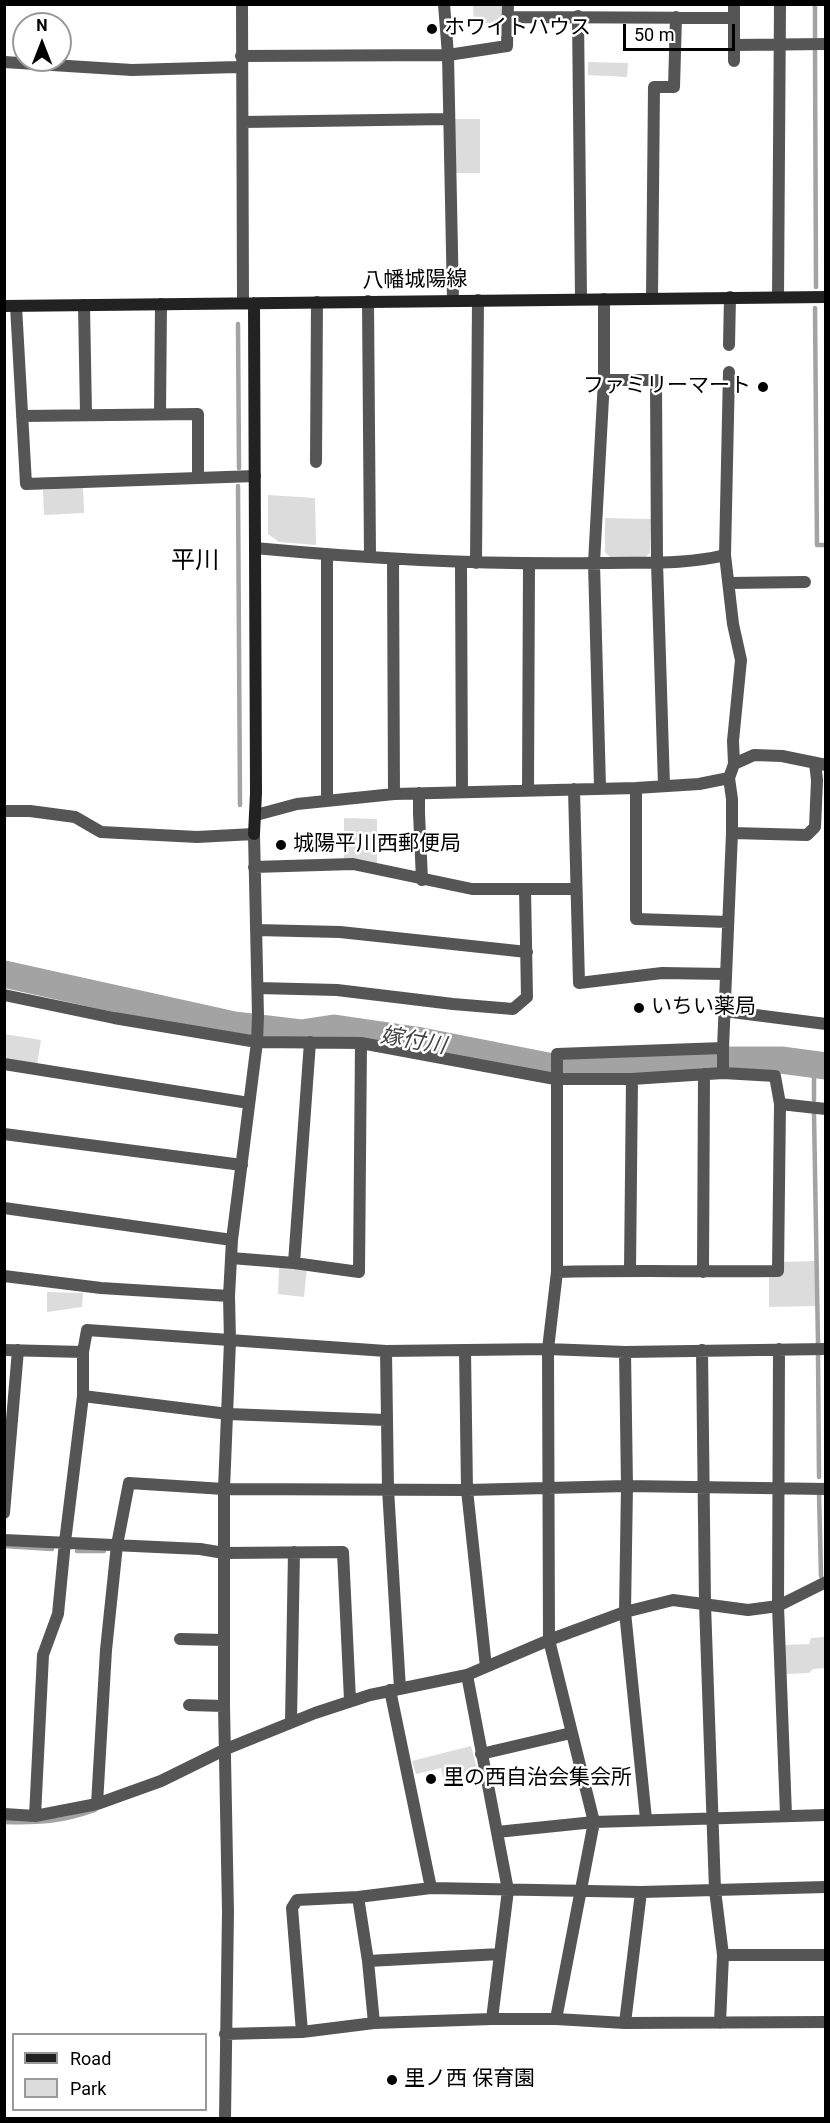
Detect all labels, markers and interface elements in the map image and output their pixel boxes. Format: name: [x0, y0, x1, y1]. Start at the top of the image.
north arrow: [12, 12, 72, 72]
scale bar: [626, 12, 738, 50]
text: N: [36, 16, 48, 35]
place label: ホワイトハウス: [444, 16, 591, 42]
marker: ホワイトハウス: [425, 22, 439, 36]
text: 50 m: [634, 24, 674, 45]
street label: 八幡城陽線: [362, 267, 468, 295]
place label: ファミリーマート: [583, 374, 751, 400]
marker: ファミリーマート: [756, 380, 770, 394]
district label: 平川: [171, 548, 219, 576]
place label: 城陽平川西郵便局: [293, 832, 461, 858]
marker: 城陽平川西郵便局: [274, 838, 288, 852]
place label: いちい薬局: [651, 995, 756, 1021]
marker: いちい薬局: [632, 1001, 646, 1015]
water label: 嫁付川: [378, 1023, 448, 1061]
place label: 里の西自治会集会所: [443, 1766, 632, 1792]
marker: 里の西自治会集会所: [424, 1772, 438, 1786]
legend: [12, 2033, 207, 2111]
text: Road: [70, 2048, 111, 2069]
place label: 里ノ西 保育園: [404, 2067, 535, 2093]
marker: 里ノ西 保育園: [385, 2073, 399, 2087]
text: Park: [70, 2078, 106, 2099]

